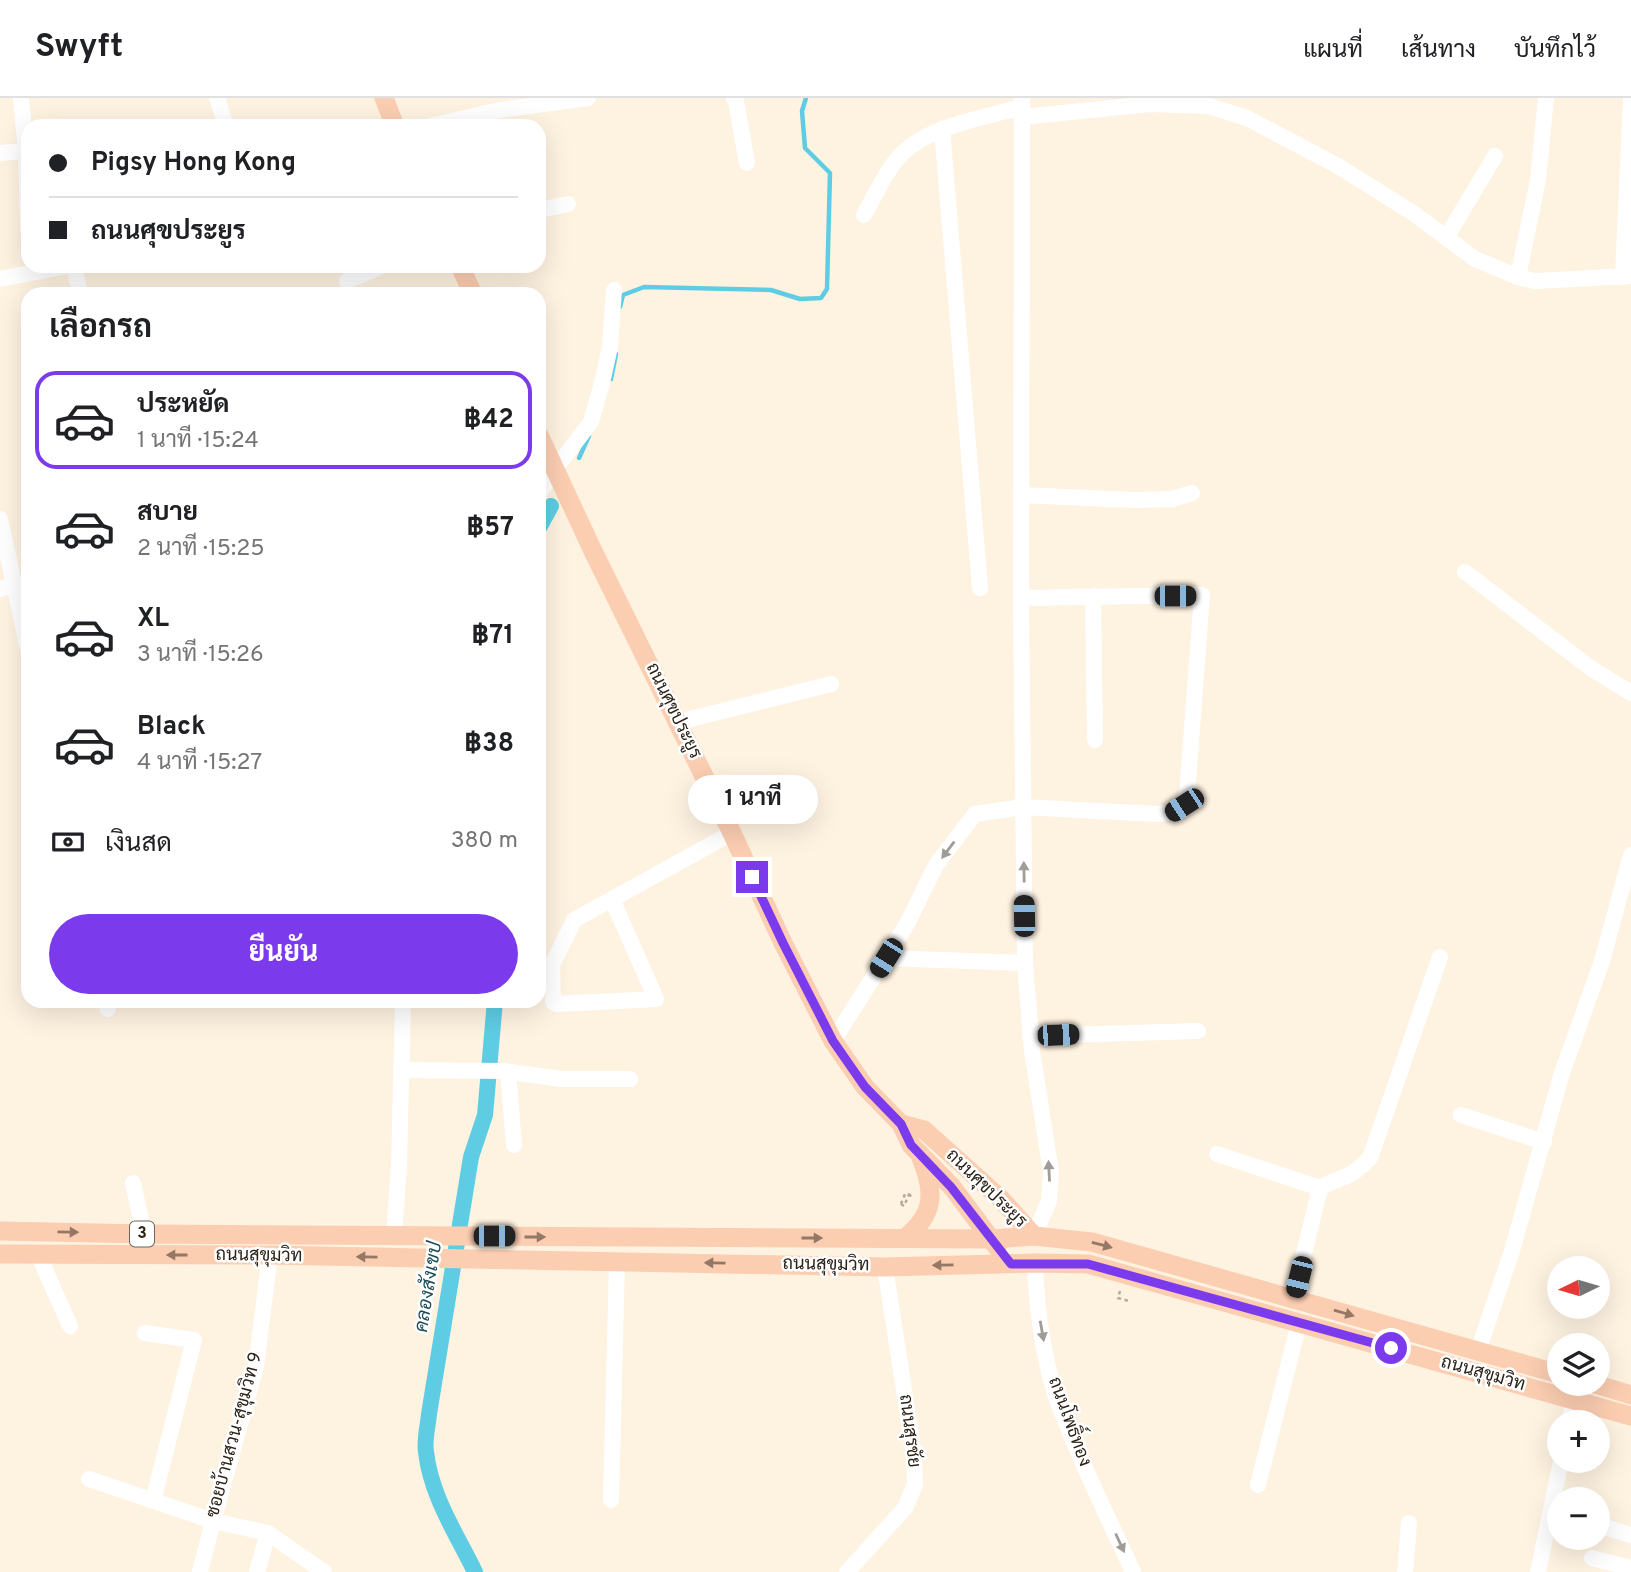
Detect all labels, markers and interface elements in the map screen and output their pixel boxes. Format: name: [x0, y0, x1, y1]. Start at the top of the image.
text: Swyft: [35, 27, 123, 69]
text: แผนที่: [1303, 36, 1363, 66]
text: เส้นทาง: [1401, 36, 1476, 66]
text: บันทึกไว้: [1514, 36, 1596, 66]
text: Pigsy Hong Kong: [91, 147, 296, 180]
text: ถนนศุขประยูร: [91, 216, 246, 249]
text: เลือกรถ: [49, 309, 152, 349]
icon: car: [53, 389, 116, 452]
text: ประหยัด: [137, 389, 230, 422]
text: ฿42: [463, 404, 514, 437]
text: 1 นาที · 15:24: [137, 427, 259, 456]
icon: car: [53, 497, 116, 560]
text: สบาย: [137, 497, 198, 530]
text: ฿57: [466, 512, 514, 545]
text: 2 นาที · 15:25: [137, 535, 265, 564]
car: [1155, 586, 1197, 607]
text: XL: [137, 603, 169, 636]
icon: car: [53, 605, 116, 668]
text: ฿71: [471, 620, 514, 653]
text: 3 นาที · 15:26: [137, 641, 264, 670]
street label: ถนนศุขประยูร: [640, 659, 706, 763]
text: Black: [137, 711, 206, 744]
icon: car: [53, 713, 116, 776]
text: ฿38: [464, 728, 514, 761]
text: 4 นาที · 15:27: [137, 749, 262, 778]
callout: 1 นาที: [687, 776, 817, 824]
text: 1 นาที: [724, 785, 782, 814]
car: [1161, 785, 1208, 825]
icon: cash: [49, 823, 87, 861]
text: 380 m: [451, 827, 518, 856]
text: เงินสด: [105, 828, 172, 861]
one-way arrow: [941, 840, 955, 859]
one-way arrow: [1018, 860, 1029, 882]
route end: [736, 861, 768, 893]
car: [1014, 895, 1035, 937]
button: ยืนยัน: [49, 914, 518, 994]
car: [866, 935, 907, 981]
car: [1037, 1024, 1080, 1046]
street label: ถนนศุขประยูร: [941, 1145, 1032, 1234]
one-way arrow: [1044, 1160, 1055, 1182]
road number: 3: [130, 1222, 154, 1246]
car: [474, 1226, 516, 1247]
one-way arrow: [57, 1227, 79, 1238]
one-way arrow: [524, 1231, 546, 1243]
one-way arrow: [801, 1232, 823, 1244]
water label: คลองสังเขป: [410, 1239, 448, 1334]
one-way arrow: [1091, 1240, 1113, 1251]
street label: ถนนสุขุมวิท: [215, 1243, 303, 1268]
one-way arrow: [166, 1249, 188, 1261]
one-way arrow: [355, 1251, 377, 1263]
street label: ถนนสุขุมวิท: [782, 1252, 870, 1277]
car: [1284, 1254, 1315, 1300]
north arrow: [1547, 1256, 1610, 1320]
map controls: [1547, 1256, 1610, 1550]
one-way arrow: [704, 1257, 726, 1269]
one-way arrow: [932, 1260, 954, 1271]
one-way arrow: [1334, 1309, 1355, 1319]
one-way arrow: [1037, 1320, 1048, 1342]
route start: [1375, 1332, 1407, 1364]
button: layers: [1547, 1333, 1610, 1396]
street label: ซอยบ้านสวน-สุขุมวิท 9: [200, 1349, 268, 1520]
street label: ถนนสุขุมวิท: [1438, 1350, 1528, 1397]
street label: ถนนโพธิ์ทอง: [1042, 1372, 1102, 1470]
street label: ถนนสุรชัย: [893, 1393, 926, 1469]
button: +: [1547, 1410, 1610, 1473]
button: −: [1547, 1487, 1610, 1550]
one-way arrow: [1114, 1533, 1126, 1553]

